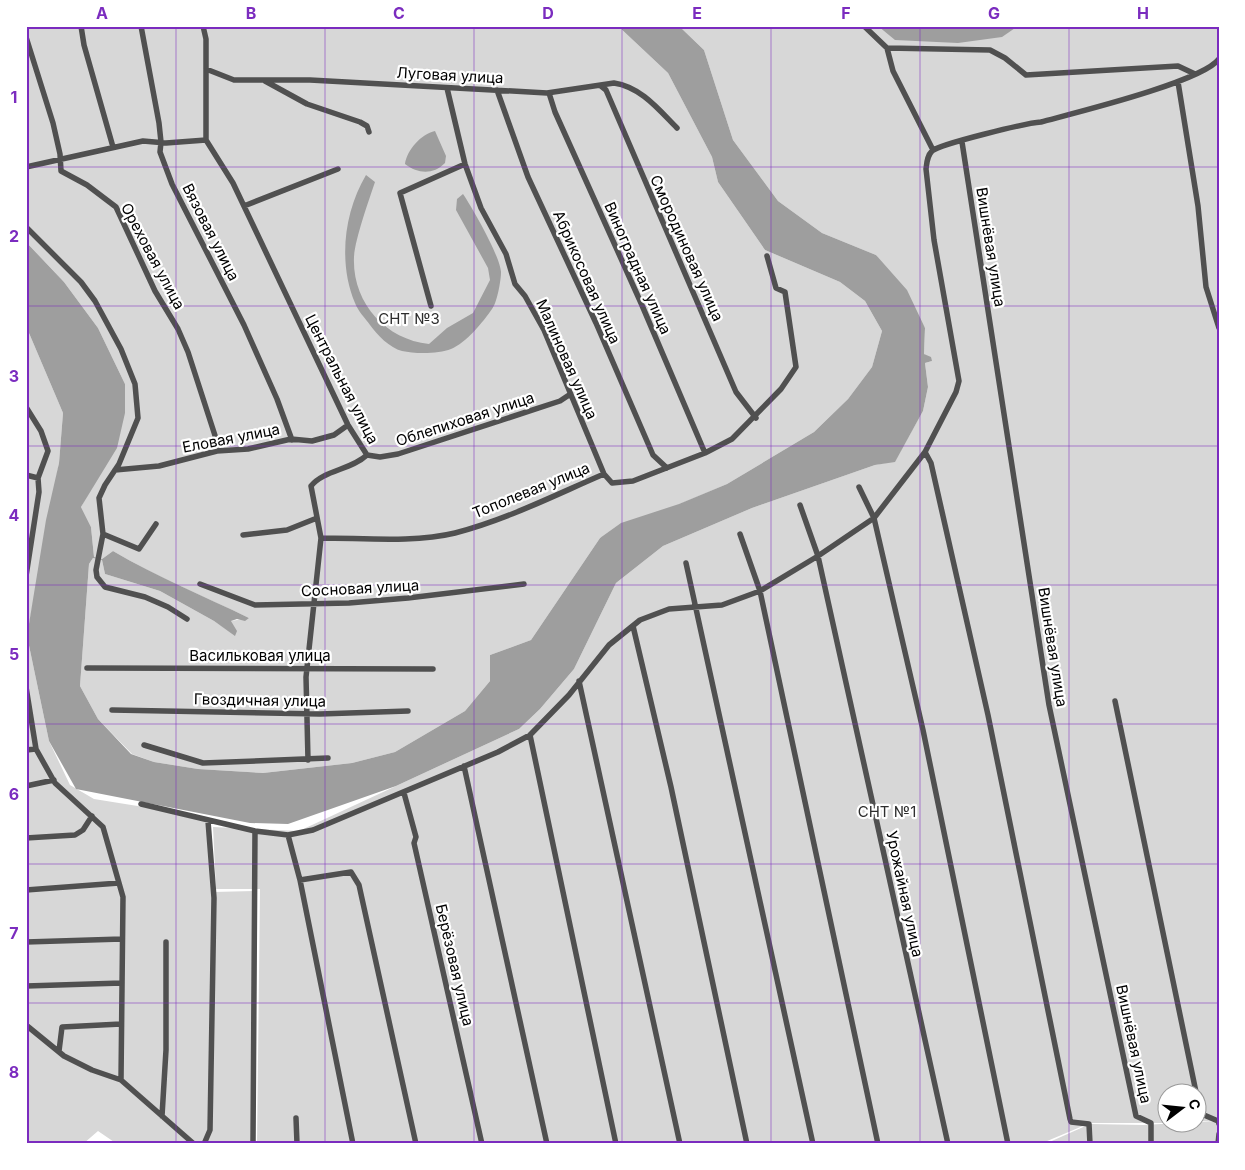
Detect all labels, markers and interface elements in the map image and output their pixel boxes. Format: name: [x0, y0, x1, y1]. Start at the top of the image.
text: A: [96, 3, 108, 23]
text: B: [246, 3, 256, 23]
text: C: [393, 3, 405, 23]
text: D: [542, 3, 554, 23]
text: E: [692, 3, 702, 23]
text: F: [841, 3, 851, 23]
text: G: [988, 3, 1000, 23]
text: H: [1137, 3, 1149, 23]
street label: Луговая улица: [396, 63, 504, 87]
text: 1: [11, 87, 17, 107]
street label: Смородиновая улица: [646, 172, 728, 324]
street label: Вязовая улица: [178, 180, 244, 284]
street label: Вишнёвая улица: [972, 186, 1010, 308]
street label: Ореховая улица: [117, 199, 189, 313]
street label: Виноградная улица: [600, 199, 676, 337]
street label: Абрикосовая улица: [549, 207, 625, 347]
text: 2: [9, 226, 19, 246]
street label: Малиновая улица: [532, 296, 602, 422]
park label: СНТ №3: [378, 309, 440, 328]
street label: Центральная улица: [301, 311, 383, 447]
text: 3: [9, 366, 19, 386]
street label: Облепиховая улица: [393, 388, 537, 450]
street label: Еловая улица: [181, 419, 281, 457]
street label: Тополевая улица: [470, 458, 592, 522]
text: 4: [9, 505, 20, 525]
street label: Сосновая улица: [300, 575, 420, 601]
street label: Вишнёвая улица: [1034, 586, 1072, 708]
text: 5: [9, 644, 19, 664]
street label: Васильковая улица: [189, 646, 331, 665]
street label: Гвоздичная улица: [194, 689, 326, 711]
text: 6: [9, 784, 19, 804]
park label: СНТ №1: [858, 802, 916, 821]
street label: Урожайная улица: [882, 829, 928, 959]
street label: Берёзовая улица: [432, 902, 478, 1028]
text: 7: [9, 923, 19, 943]
street label: Вишнёвая улица: [1112, 983, 1156, 1105]
text: 8: [9, 1062, 19, 1082]
north arrow: [1158, 1082, 1208, 1132]
text: С: [1185, 1097, 1205, 1112]

